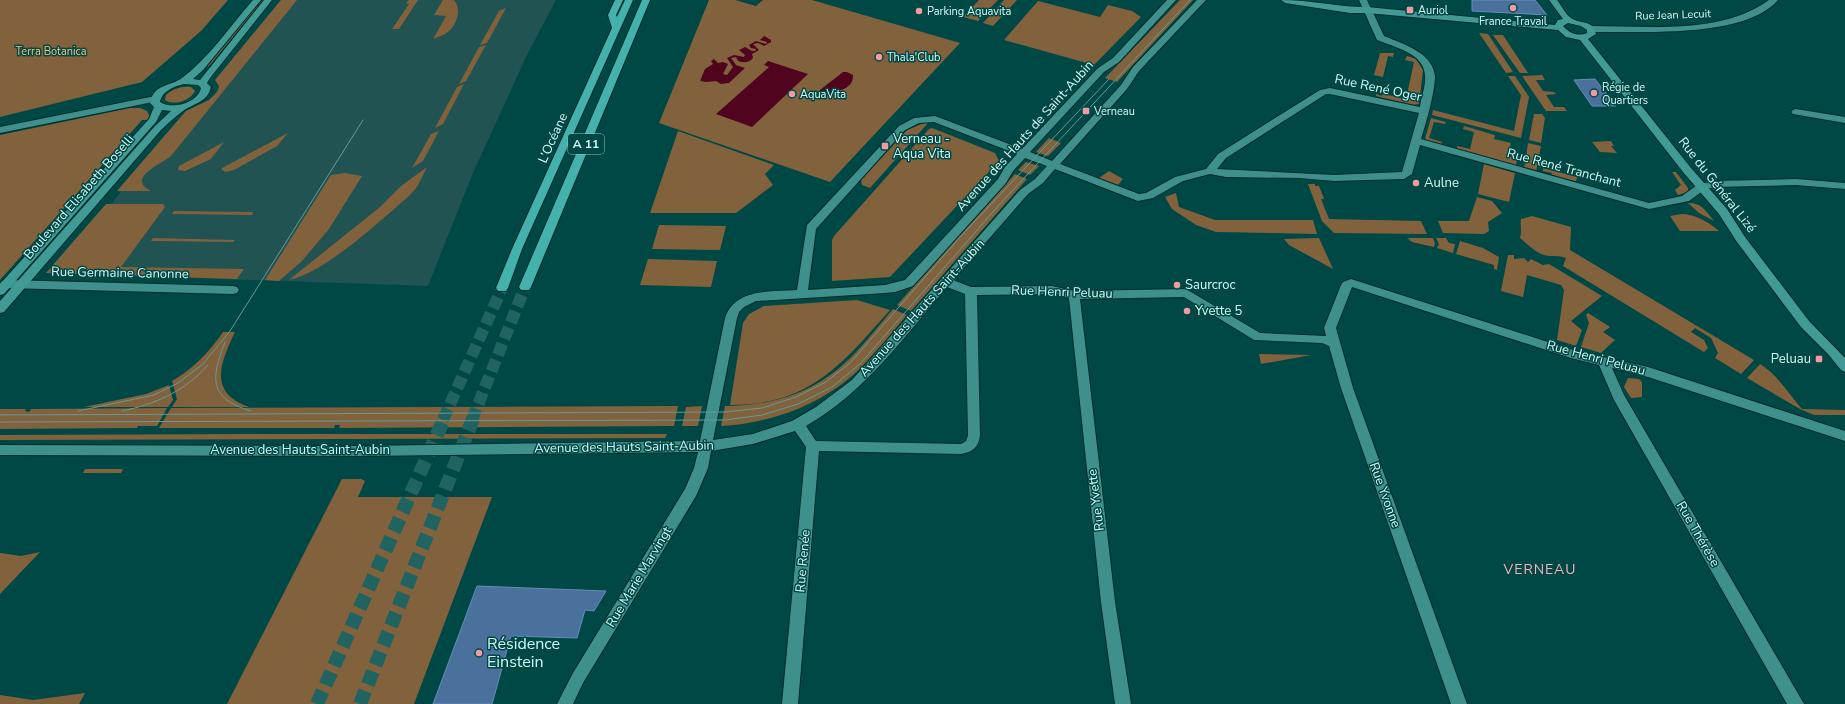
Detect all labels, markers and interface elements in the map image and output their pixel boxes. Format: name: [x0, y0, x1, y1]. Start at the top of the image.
place label: Auriol: [1418, 3, 1449, 18]
marker: France Travail: [1508, 3, 1518, 13]
place label: Parking Aquavita: [927, 4, 1011, 19]
marker: Auriol: [1405, 5, 1415, 15]
marker: Parking Aquavita: [914, 6, 924, 16]
street label: Rue Jean Lecuit: [1635, 6, 1711, 24]
place label: France Travail: [1479, 14, 1548, 29]
park label: Terra Botanica: [16, 44, 87, 59]
place label: Thala'Club: [887, 50, 940, 65]
marker: Thala'Club: [874, 52, 884, 62]
street label: Avenue des Hauts de Saint-Aubin: [952, 57, 1098, 215]
street label: Rue René Oger: [1333, 70, 1423, 106]
place label: Régie de Quartiers: [1602, 80, 1648, 108]
place label: AquaVita: [800, 87, 846, 102]
marker: Régie de Quartiers: [1589, 88, 1599, 98]
marker: AquaVita: [787, 89, 797, 99]
place label: Verneau: [1093, 104, 1135, 119]
marker: Verneau: [1081, 106, 1091, 116]
street label: L’Océane: [534, 110, 572, 166]
place label: Verneau - Aqua Vita: [892, 130, 951, 163]
street label: Boulevard Elisabeth Boselli: [20, 131, 138, 263]
street label: Rue du Général Lizé: [1674, 133, 1760, 237]
road number: A 11: [568, 134, 604, 154]
marker: Verneau - Aqua Vita: [880, 141, 890, 151]
street label: Rue René Tranchant: [1505, 144, 1623, 192]
place label: Aulne: [1424, 174, 1459, 192]
marker: Aulne: [1411, 178, 1421, 188]
street label: Avenue des Hauts Saint-Aubin: [855, 235, 989, 381]
street label: Rue Germaine Canonne: [51, 263, 189, 283]
place label: Saurcroc: [1185, 276, 1236, 294]
marker: Saurcroc: [1172, 280, 1182, 290]
street label: Rue Henri Peluau: [1011, 281, 1113, 303]
place label: Yvette 5: [1194, 302, 1242, 320]
marker: Yvette 5: [1182, 306, 1192, 316]
street label: Rue Henri Peluau: [1545, 336, 1647, 380]
place label: Peluau: [1771, 350, 1811, 368]
marker: Peluau: [1814, 354, 1824, 364]
street label: Avenue des Hauts Saint-Aubin: [534, 436, 714, 458]
street label: Avenue des Hauts Saint-Aubin: [210, 441, 390, 459]
street label: Rue Yvonne: [1365, 460, 1405, 530]
street label: Rue Yvette: [1083, 468, 1109, 532]
street label: Rue Thérèse: [1672, 498, 1724, 570]
street label: Rue Marie Marvingt: [602, 523, 676, 631]
street label: Rue Renée: [791, 529, 815, 593]
district label: VERNEAU: [1503, 560, 1576, 579]
place label: Résidence Einstein: [487, 633, 560, 673]
marker: Résidence Einstein: [474, 648, 484, 658]

